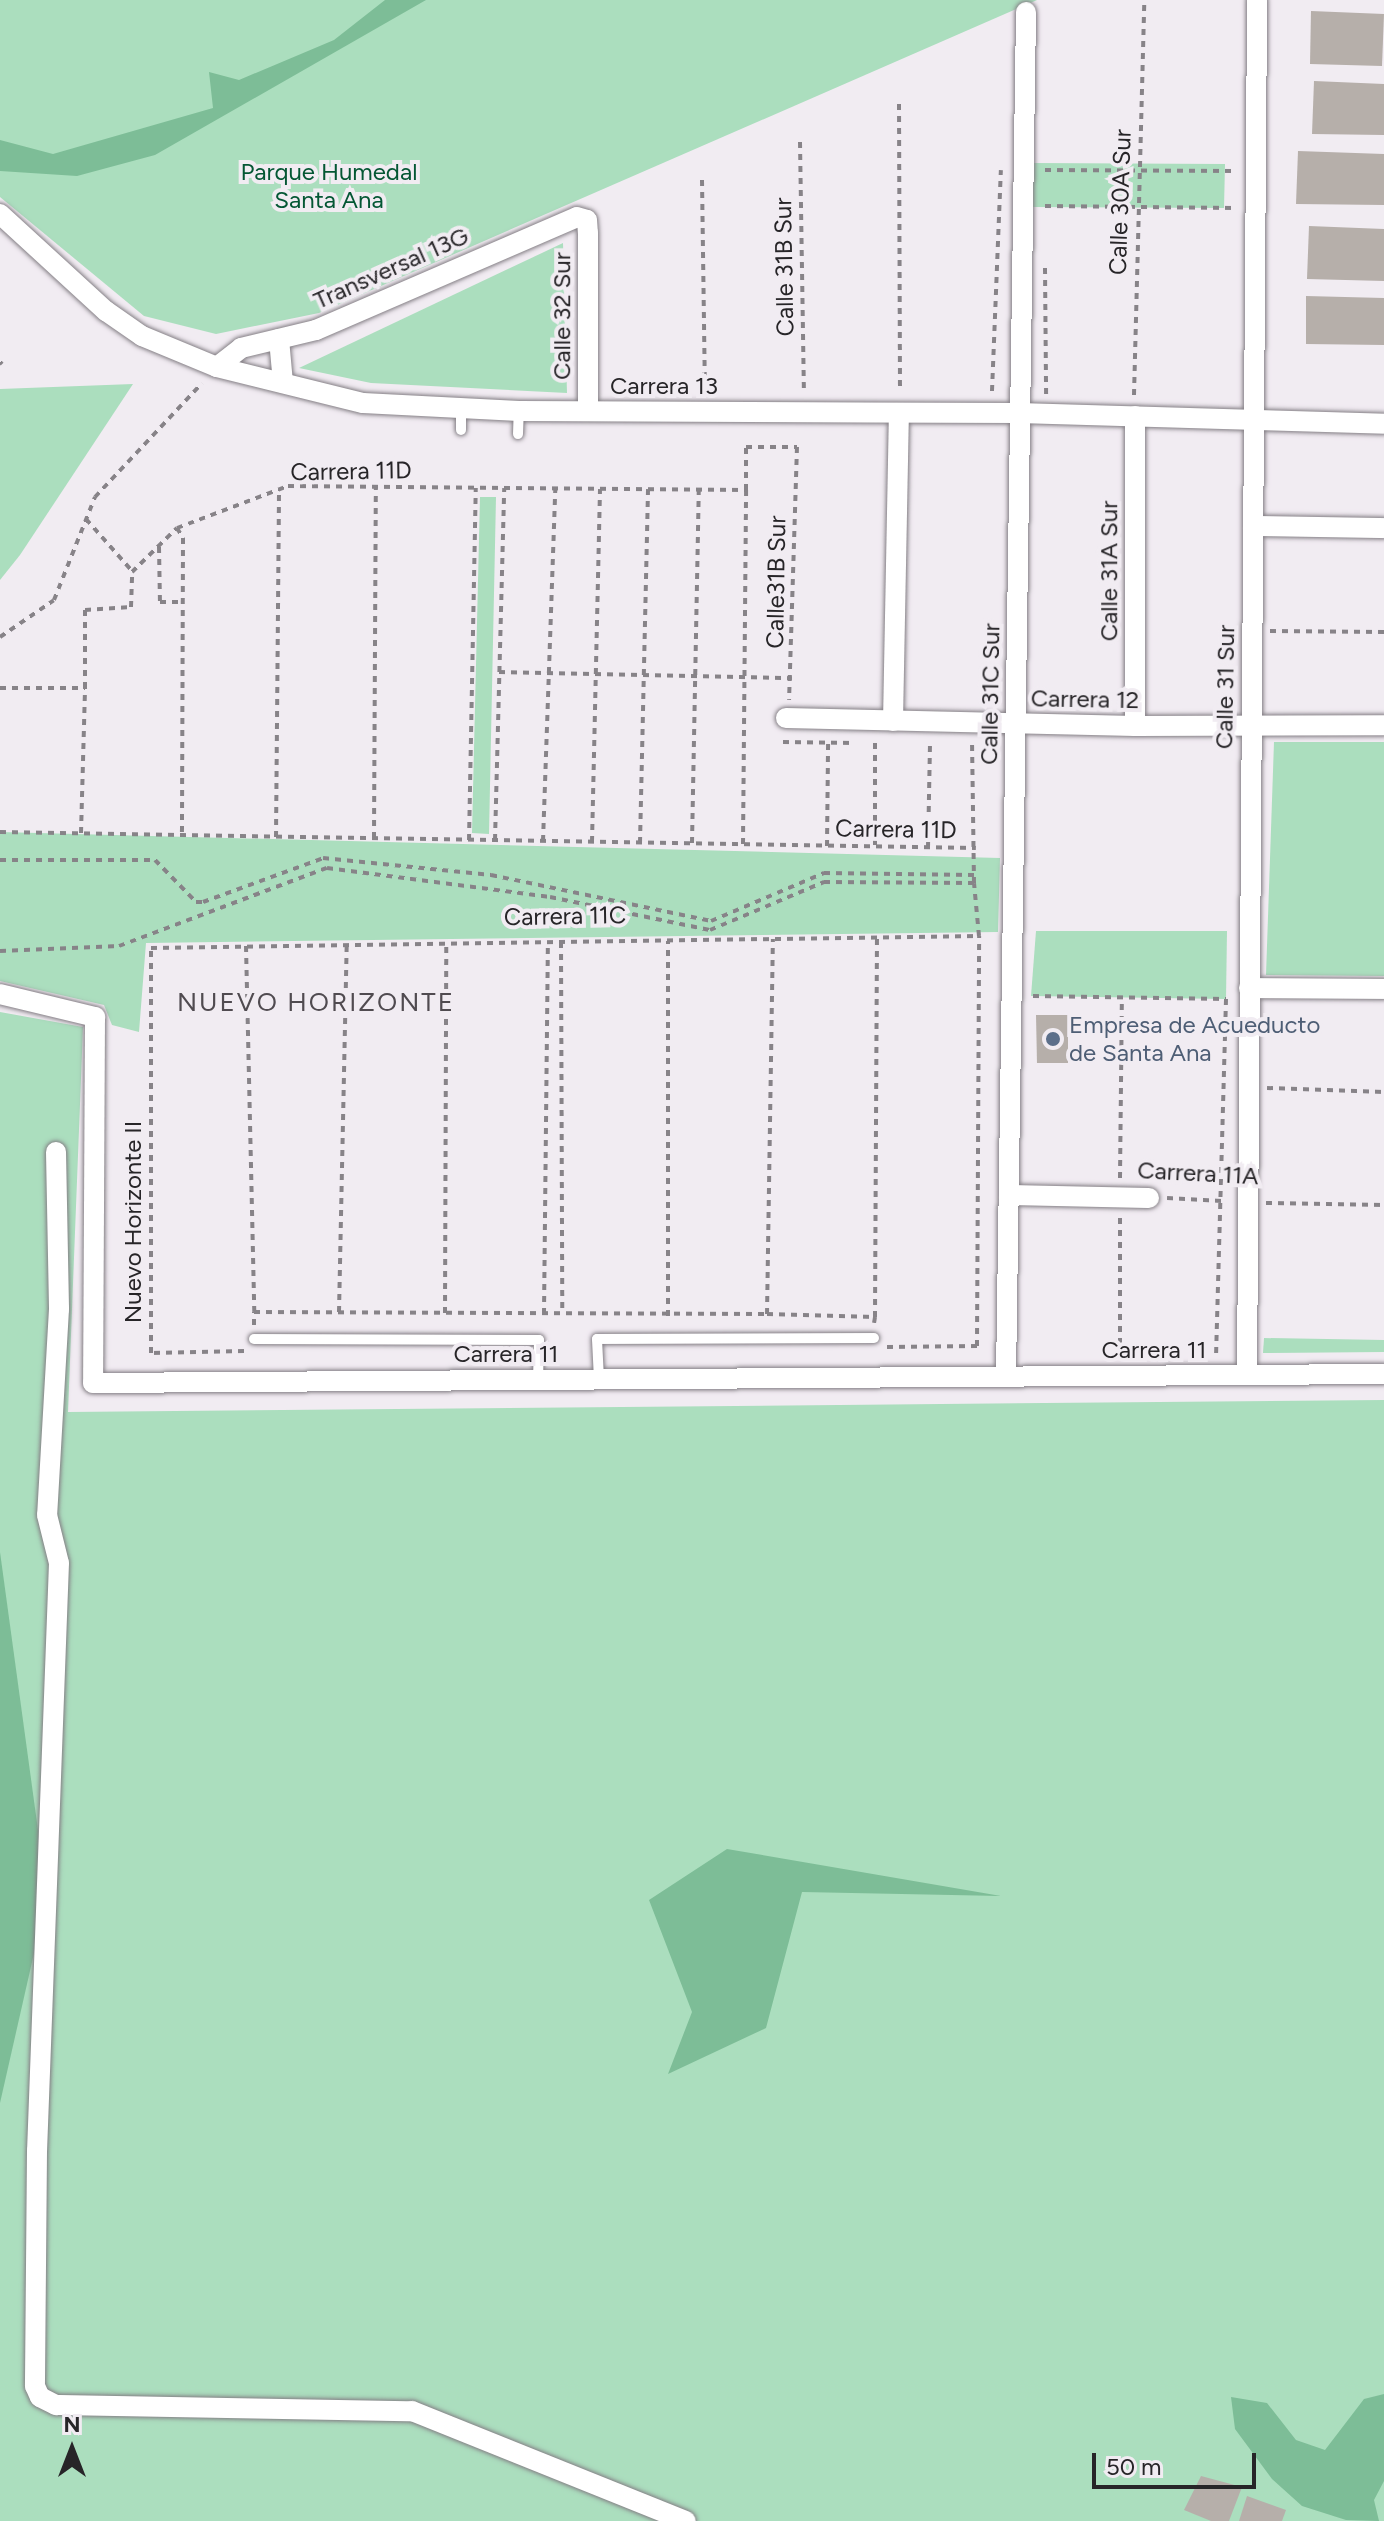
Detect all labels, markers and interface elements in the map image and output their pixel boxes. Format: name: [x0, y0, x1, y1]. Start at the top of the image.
street label: Calle 30A Sur: [1103, 129, 1137, 275]
park label: Parque Humedal Santa Ana: [241, 158, 417, 214]
street label: Calle 31B Sur: [768, 197, 800, 337]
street label: Transversal 13G: [309, 221, 473, 315]
street label: Calle 32 Sur: [548, 252, 576, 380]
street label: Carrera 13: [610, 372, 718, 400]
street label: Carrera 11D: [290, 456, 412, 486]
street label: Calle 31A Sur: [1095, 501, 1123, 641]
street label: Calle31B Sur: [760, 515, 792, 649]
street label: Calle 31C Sur: [974, 623, 1006, 765]
street label: Calle 31 Sur: [1210, 625, 1240, 749]
street label: Carrera 12: [1031, 684, 1139, 714]
street label: Carrera 11D: [835, 814, 957, 844]
street label: Carrera 11C: [504, 901, 626, 931]
district label: NUEVO HORIZONTE: [177, 987, 455, 1019]
place label: Empresa de Acueducto de Santa Ana: [1069, 1011, 1320, 1067]
marker: Empresa de Acueducto de Santa Ana: [1044, 1030, 1062, 1048]
street label: Nuevo Horizonte II: [119, 1121, 147, 1323]
street label: Carrera 11A: [1137, 1155, 1259, 1191]
street label: Carrera 11: [1102, 1336, 1206, 1364]
street label: Carrera 11: [454, 1340, 558, 1368]
north arrow: [32, 2409, 112, 2489]
text: N: [63, 2411, 81, 2438]
scale bar: [1096, 2437, 1260, 2487]
text: 50 m: [1106, 2452, 1162, 2481]

